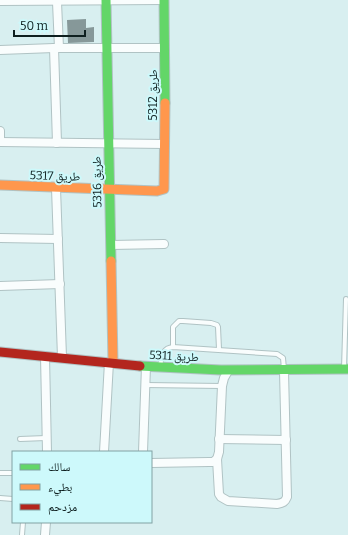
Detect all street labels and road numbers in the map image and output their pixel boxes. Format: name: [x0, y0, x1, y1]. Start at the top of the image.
street label: طريق 5312: [146, 69, 160, 121]
street label: طريق 5316: [90, 156, 105, 208]
street label: طريق 5317: [29, 168, 81, 184]
street label: طريق 5311: [149, 348, 199, 364]

